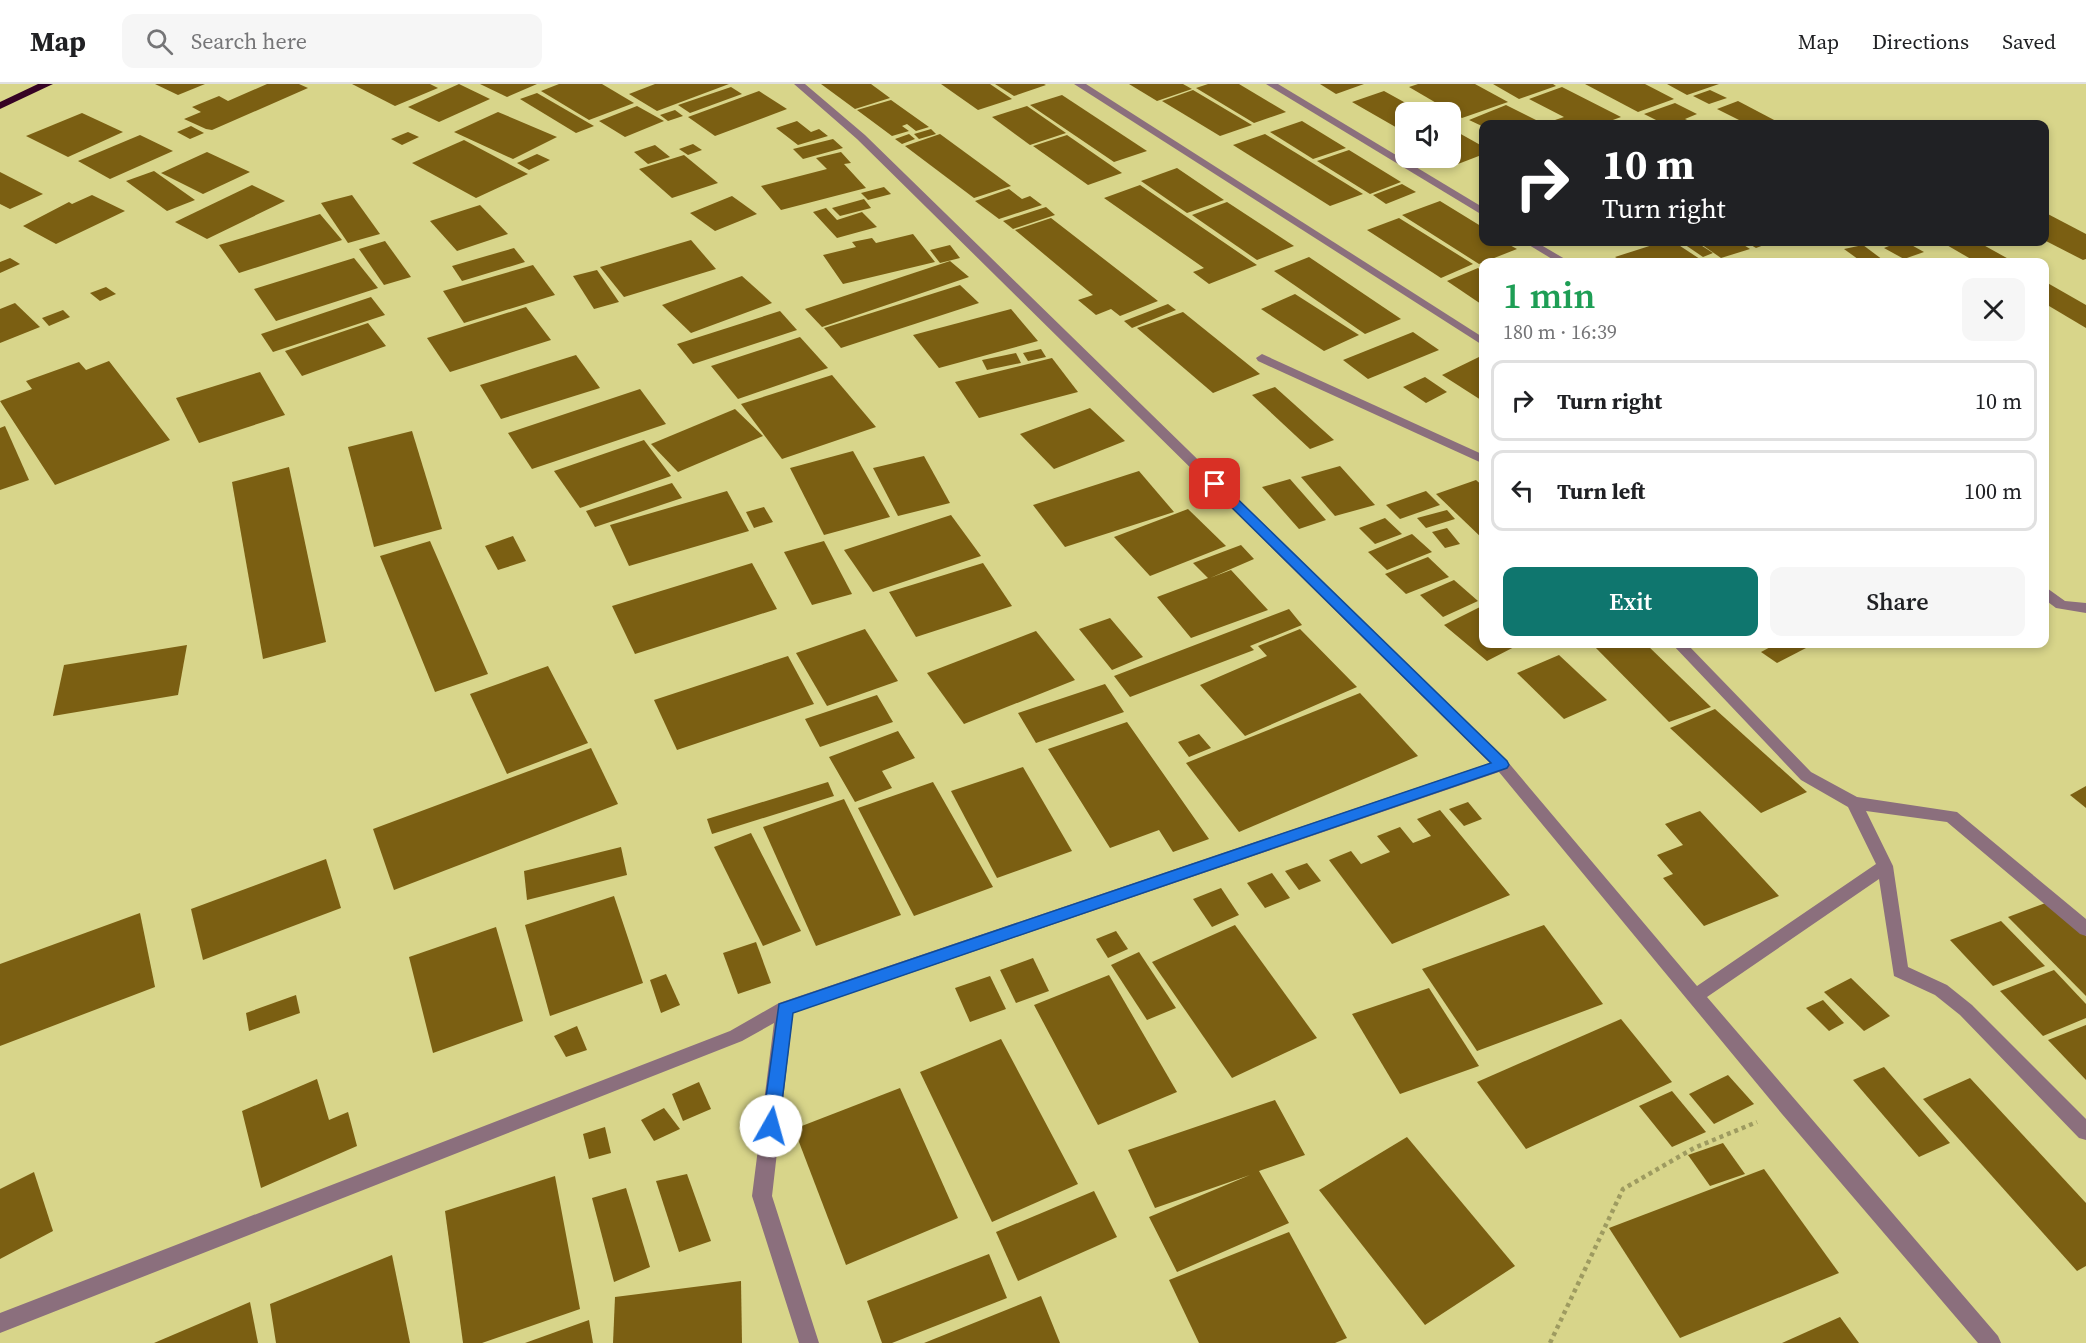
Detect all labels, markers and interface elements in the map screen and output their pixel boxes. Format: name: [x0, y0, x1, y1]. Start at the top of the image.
search box: [122, 14, 542, 68]
text: Map: [30, 22, 86, 60]
icon: search: [143, 25, 176, 58]
text: Search here: [191, 26, 307, 56]
text: Map: [1798, 27, 1839, 56]
text: Directions: [1872, 27, 1969, 56]
text: Saved: [2002, 27, 2056, 56]
map controls: [1395, 102, 1461, 168]
button: sound: [1395, 102, 1461, 168]
text: 10 m: [1602, 135, 1695, 193]
icon: right: [1503, 144, 1581, 222]
text: Turn right: [1602, 190, 1726, 227]
text: 1 min: [1503, 271, 1595, 320]
button: close: [1962, 278, 2025, 341]
text: 180 m · 16:39: [1503, 318, 1617, 346]
icon: right: [1506, 384, 1539, 417]
text: Turn right: [1557, 386, 1662, 416]
text: 10 m: [1975, 386, 2022, 416]
pin: [1189, 458, 1240, 509]
icon: arrive: [1198, 467, 1231, 500]
icon: left: [1506, 474, 1539, 507]
text: Turn left: [1557, 476, 1645, 506]
text: 100 m: [1964, 476, 2022, 506]
button: Exit: [1503, 567, 1758, 636]
button: Share: [1770, 567, 2025, 636]
position arrow: [739, 1094, 803, 1158]

